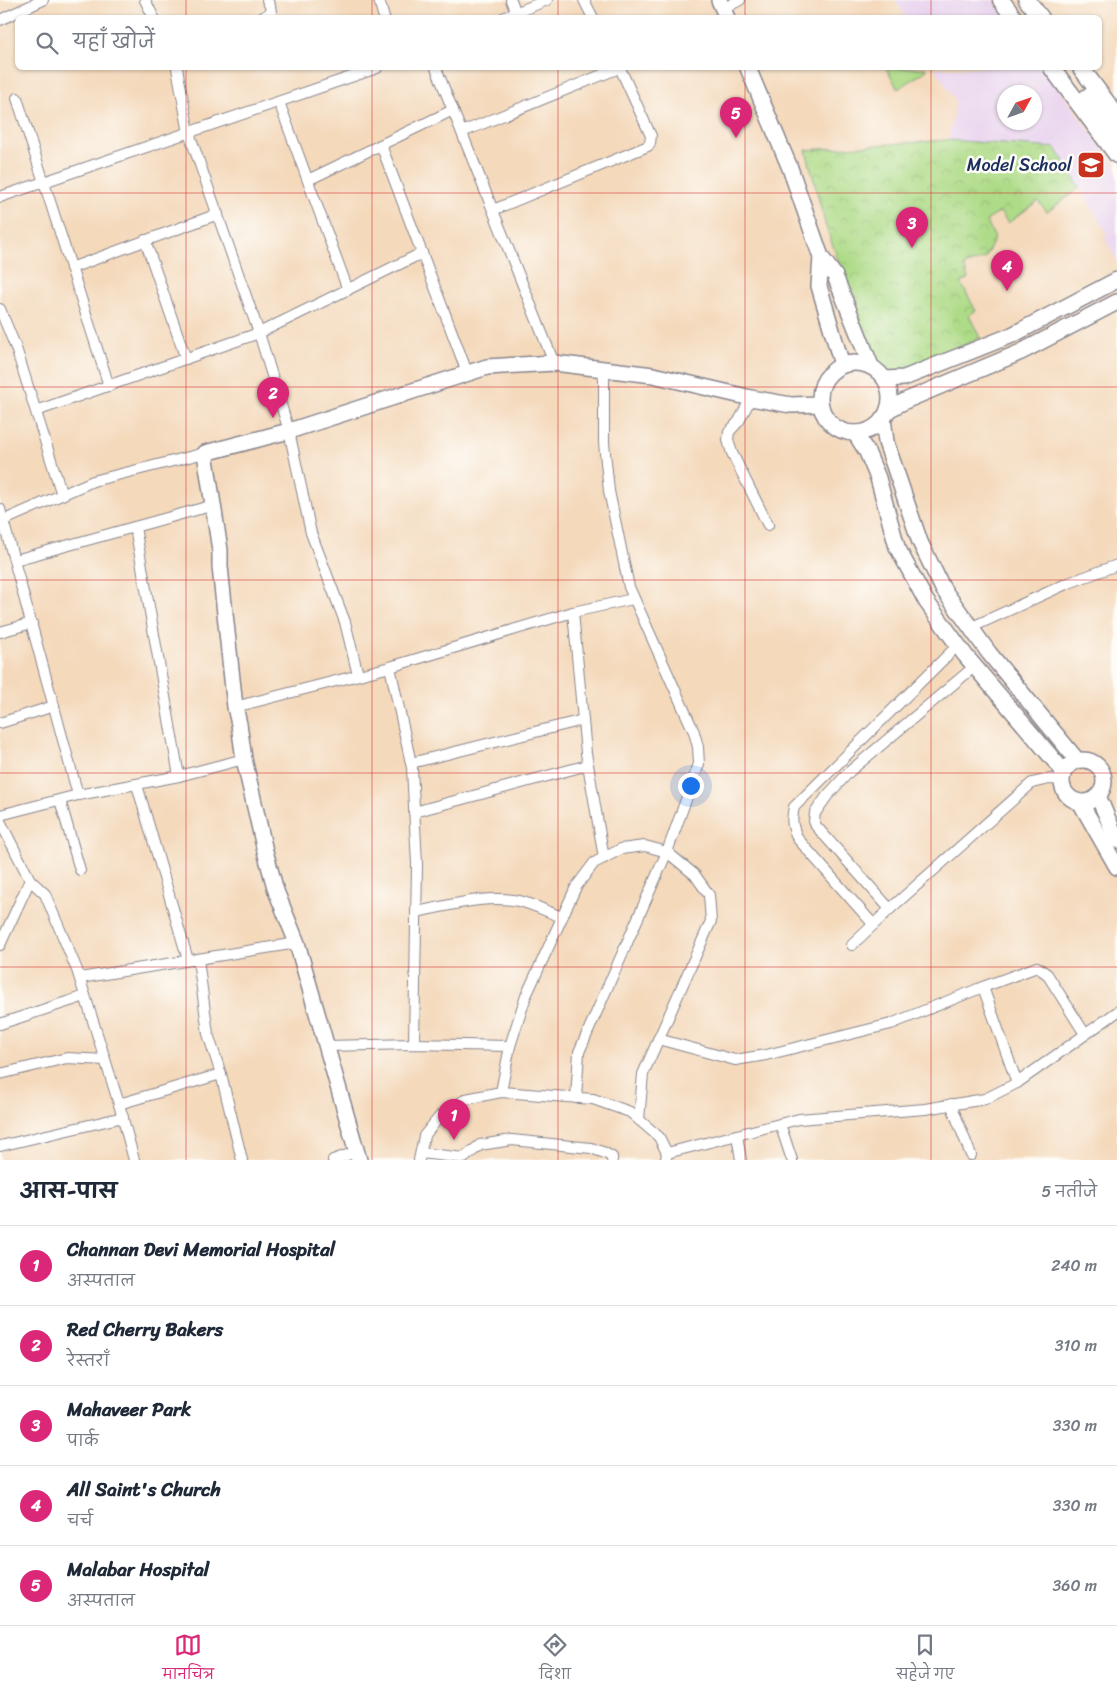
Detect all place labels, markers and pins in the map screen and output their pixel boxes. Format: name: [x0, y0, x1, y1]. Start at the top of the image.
pin: 5: [720, 97, 752, 138]
place label: Model School: [967, 149, 1073, 181]
school or university icon: Model School: [1076, 150, 1106, 180]
pin: 3: [896, 207, 928, 248]
pin: 4: [991, 250, 1023, 291]
pin: 2: [257, 377, 289, 418]
pin: 1: [438, 1099, 470, 1140]

